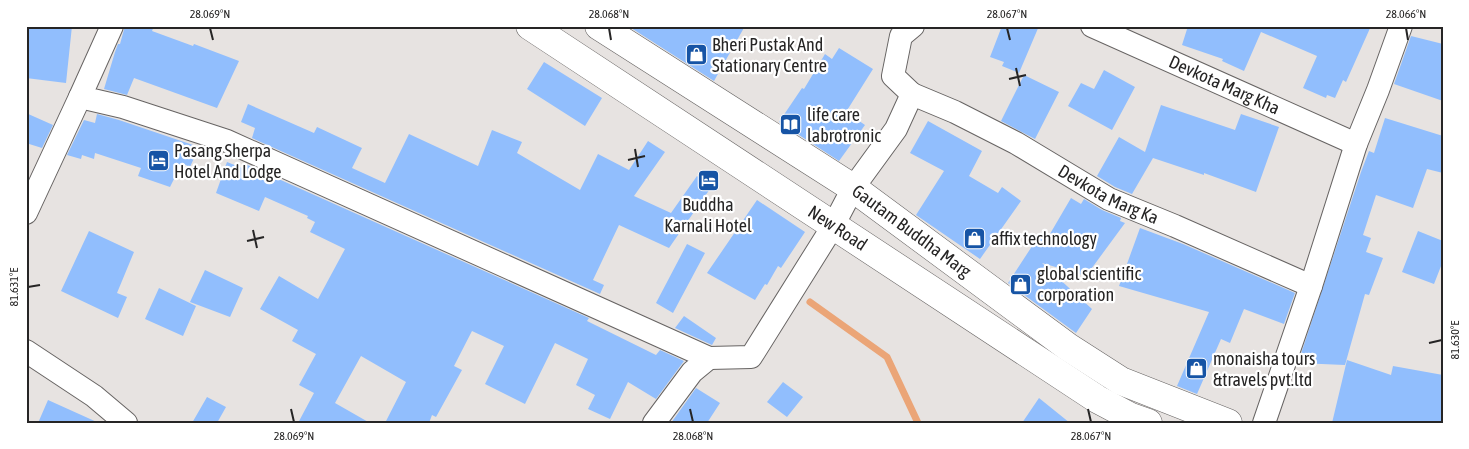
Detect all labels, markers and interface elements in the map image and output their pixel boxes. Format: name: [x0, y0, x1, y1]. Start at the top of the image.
text: 28.069°N: [190, 7, 230, 21]
text: 28.068°N: [589, 7, 629, 21]
text: 28.067°N: [987, 7, 1027, 21]
text: 28.066°N: [1386, 7, 1426, 21]
place label: Bheri Pustak And Stationary Centre: [712, 34, 827, 76]
shop icon: Bheri Pustak And Stationary Centre: [684, 43, 708, 67]
street label: Devkota Marg Kha: [1166, 51, 1283, 119]
place label: life care labrotronic: [807, 104, 881, 146]
library icon: life care labrotronic: [779, 113, 803, 137]
place label: Pasang Sherpa Hotel And Lodge: [174, 140, 281, 182]
hotel icon: Pasang Sherpa Hotel And Lodge: [146, 149, 170, 173]
street label: Devkota Marg Ka: [1055, 160, 1162, 228]
hotel icon: Buddha Karnali Hotel: [696, 168, 720, 192]
street label: Gautam Buddha Marg: [848, 180, 976, 282]
place label: Buddha Karnali Hotel: [664, 194, 752, 236]
street label: New Road: [804, 201, 871, 255]
shop icon: affix technology: [963, 227, 987, 251]
place label: affix technology: [991, 228, 1097, 249]
place label: global scientific corporation: [1037, 263, 1141, 305]
text: 81.631°E: [7, 268, 21, 306]
shop icon: global scientific corporation: [1009, 272, 1033, 296]
text: 81.630°E: [1448, 321, 1462, 359]
place label: monaisha tours &travels pvt.ltd: [1213, 348, 1315, 390]
shop icon: monaisha tours &travels pvt.ltd: [1185, 357, 1209, 381]
text: 28.069°N: [274, 429, 314, 443]
text: 28.068°N: [673, 429, 713, 443]
text: 28.067°N: [1071, 429, 1111, 443]

